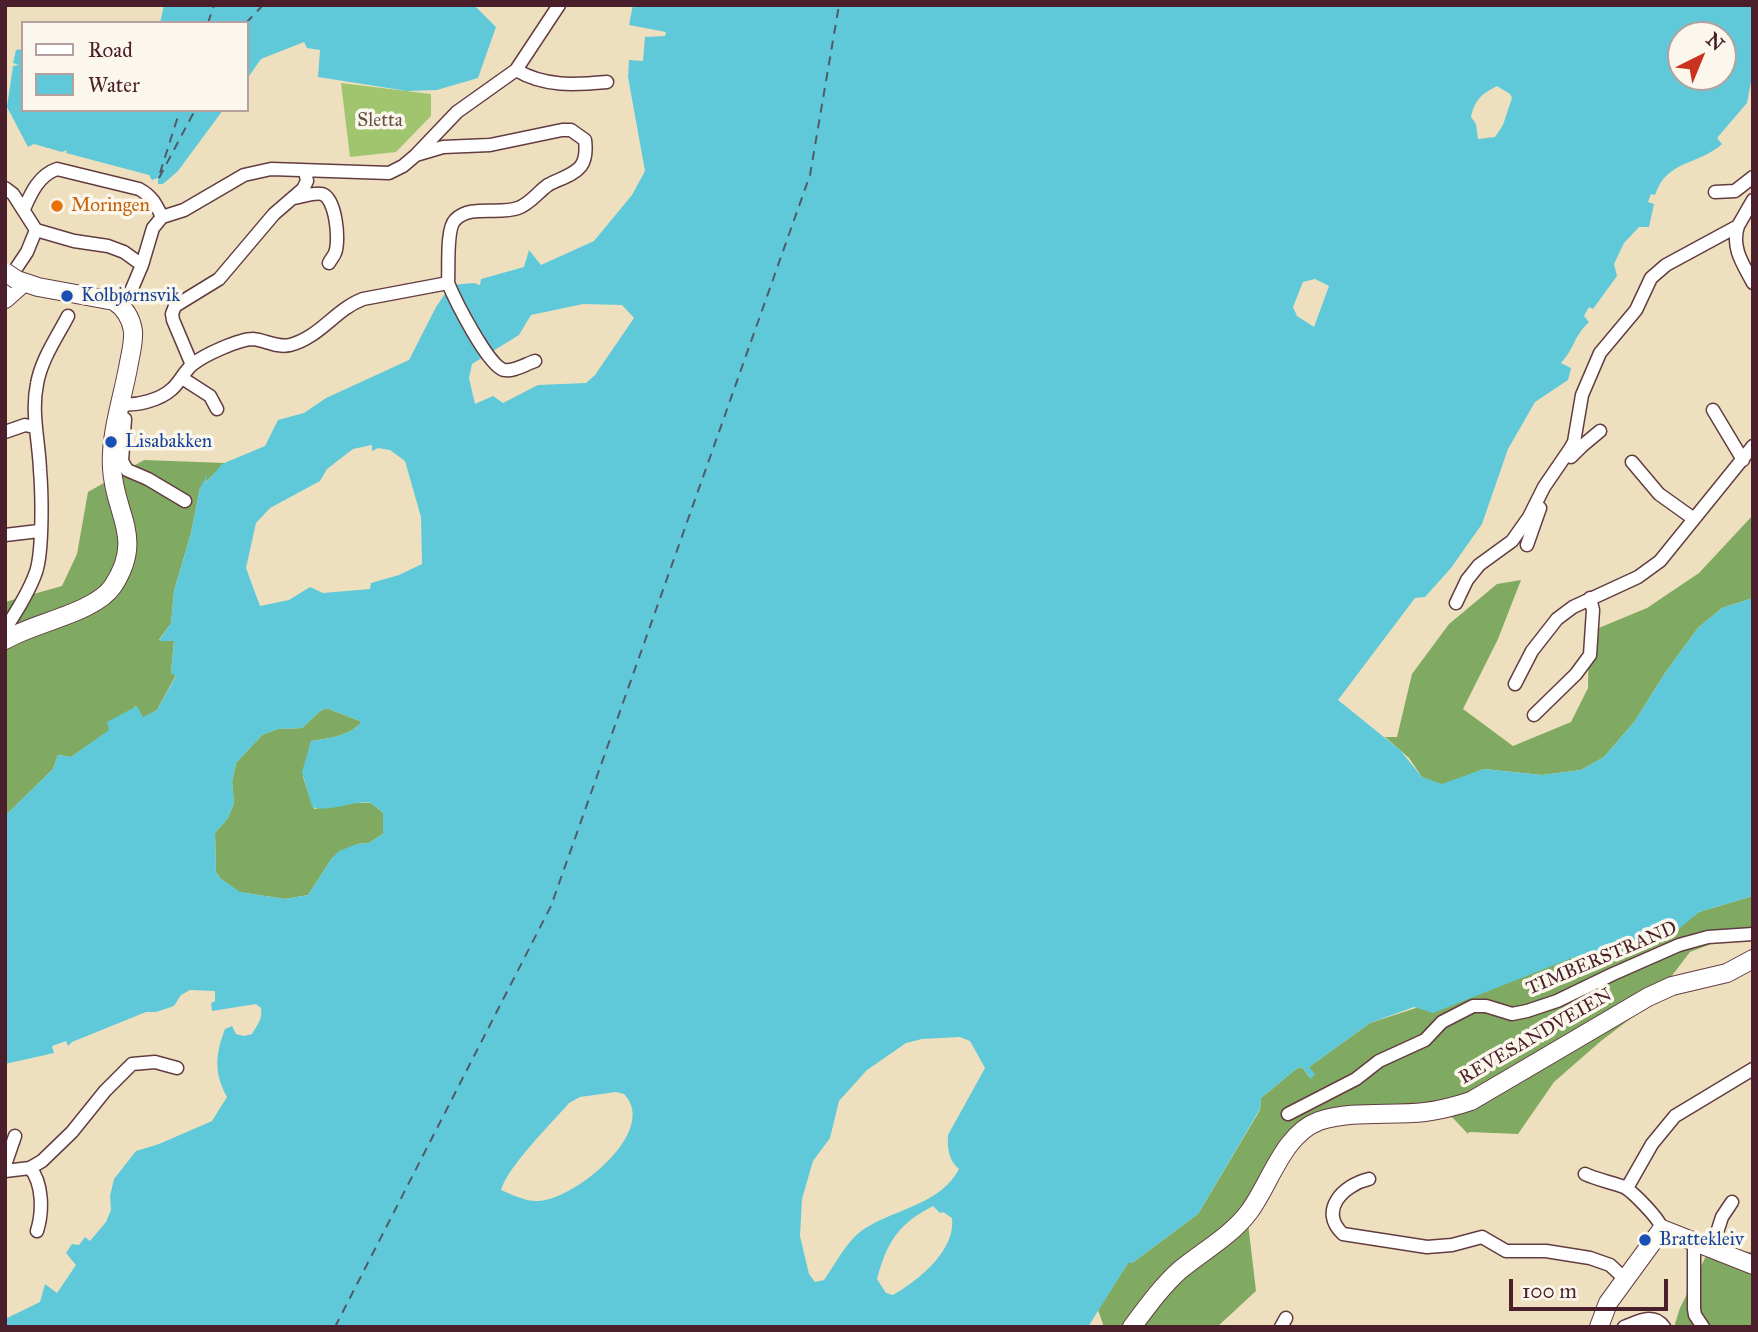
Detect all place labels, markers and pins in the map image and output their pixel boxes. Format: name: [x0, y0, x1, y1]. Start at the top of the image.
place label: Moringen: [71, 195, 150, 217]
marker: Moringen: [49, 198, 65, 214]
place label: Kolbjørnsvik: [81, 285, 180, 307]
marker: Kolbjørnsvik: [59, 288, 75, 304]
place label: Lisabakken: [125, 431, 212, 453]
marker: Lisabakken: [103, 434, 119, 450]
place label: Brattekleiv: [1659, 1229, 1744, 1251]
marker: Brattekleiv: [1637, 1232, 1653, 1248]

